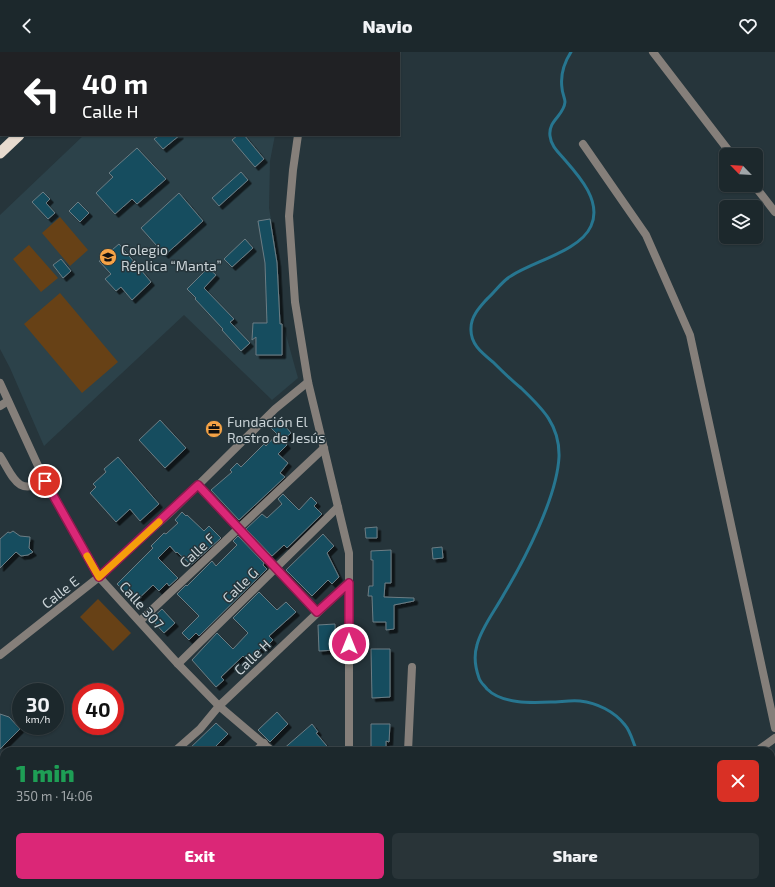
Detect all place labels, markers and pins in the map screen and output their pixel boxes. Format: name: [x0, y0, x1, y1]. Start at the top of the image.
place label: Colegio Réplica “Manta”: [121, 241, 222, 274]
school or university icon: Colegio Réplica “Manta”: [98, 247, 118, 267]
place label: Fundación El Rostro de Jesús: [227, 413, 325, 446]
office icon: Fundación El Rostro de Jesús: [204, 419, 224, 439]
pin: [28, 464, 62, 498]

